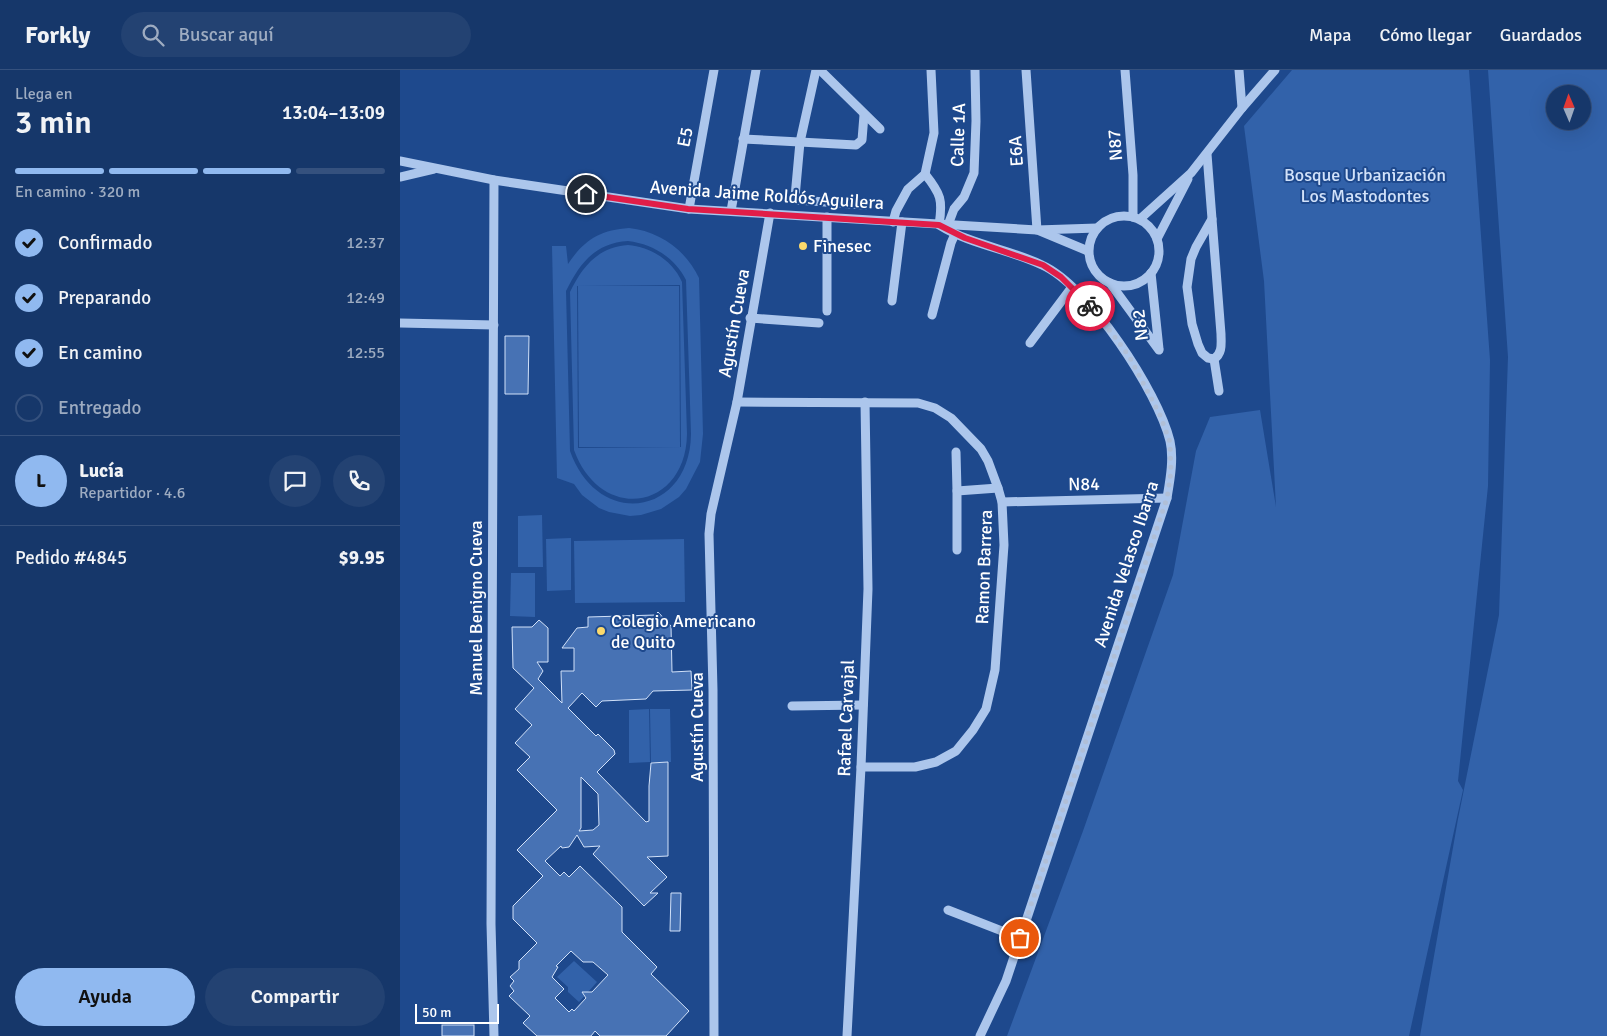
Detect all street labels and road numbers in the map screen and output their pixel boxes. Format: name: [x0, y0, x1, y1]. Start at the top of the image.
street label: Calle 1A: [946, 103, 970, 167]
street label: E5: [672, 125, 698, 149]
street label: N87: [1103, 128, 1127, 162]
street label: E6A: [1004, 135, 1028, 167]
street label: Avenida Jaime Roldós Aguilera: [649, 176, 885, 214]
street label: Agustín Cueva: [714, 267, 754, 379]
street label: N82: [1127, 308, 1153, 342]
street label: N84: [1068, 473, 1100, 495]
street label: Avenida Velasco Ibarra: [1089, 478, 1163, 650]
street label: Ramon Barrera: [971, 509, 997, 625]
street label: Manuel Benigno Cueva: [465, 520, 487, 696]
street label: Rafael Carvajal: [833, 659, 859, 777]
street label: Agustín Cueva: [686, 672, 708, 782]

